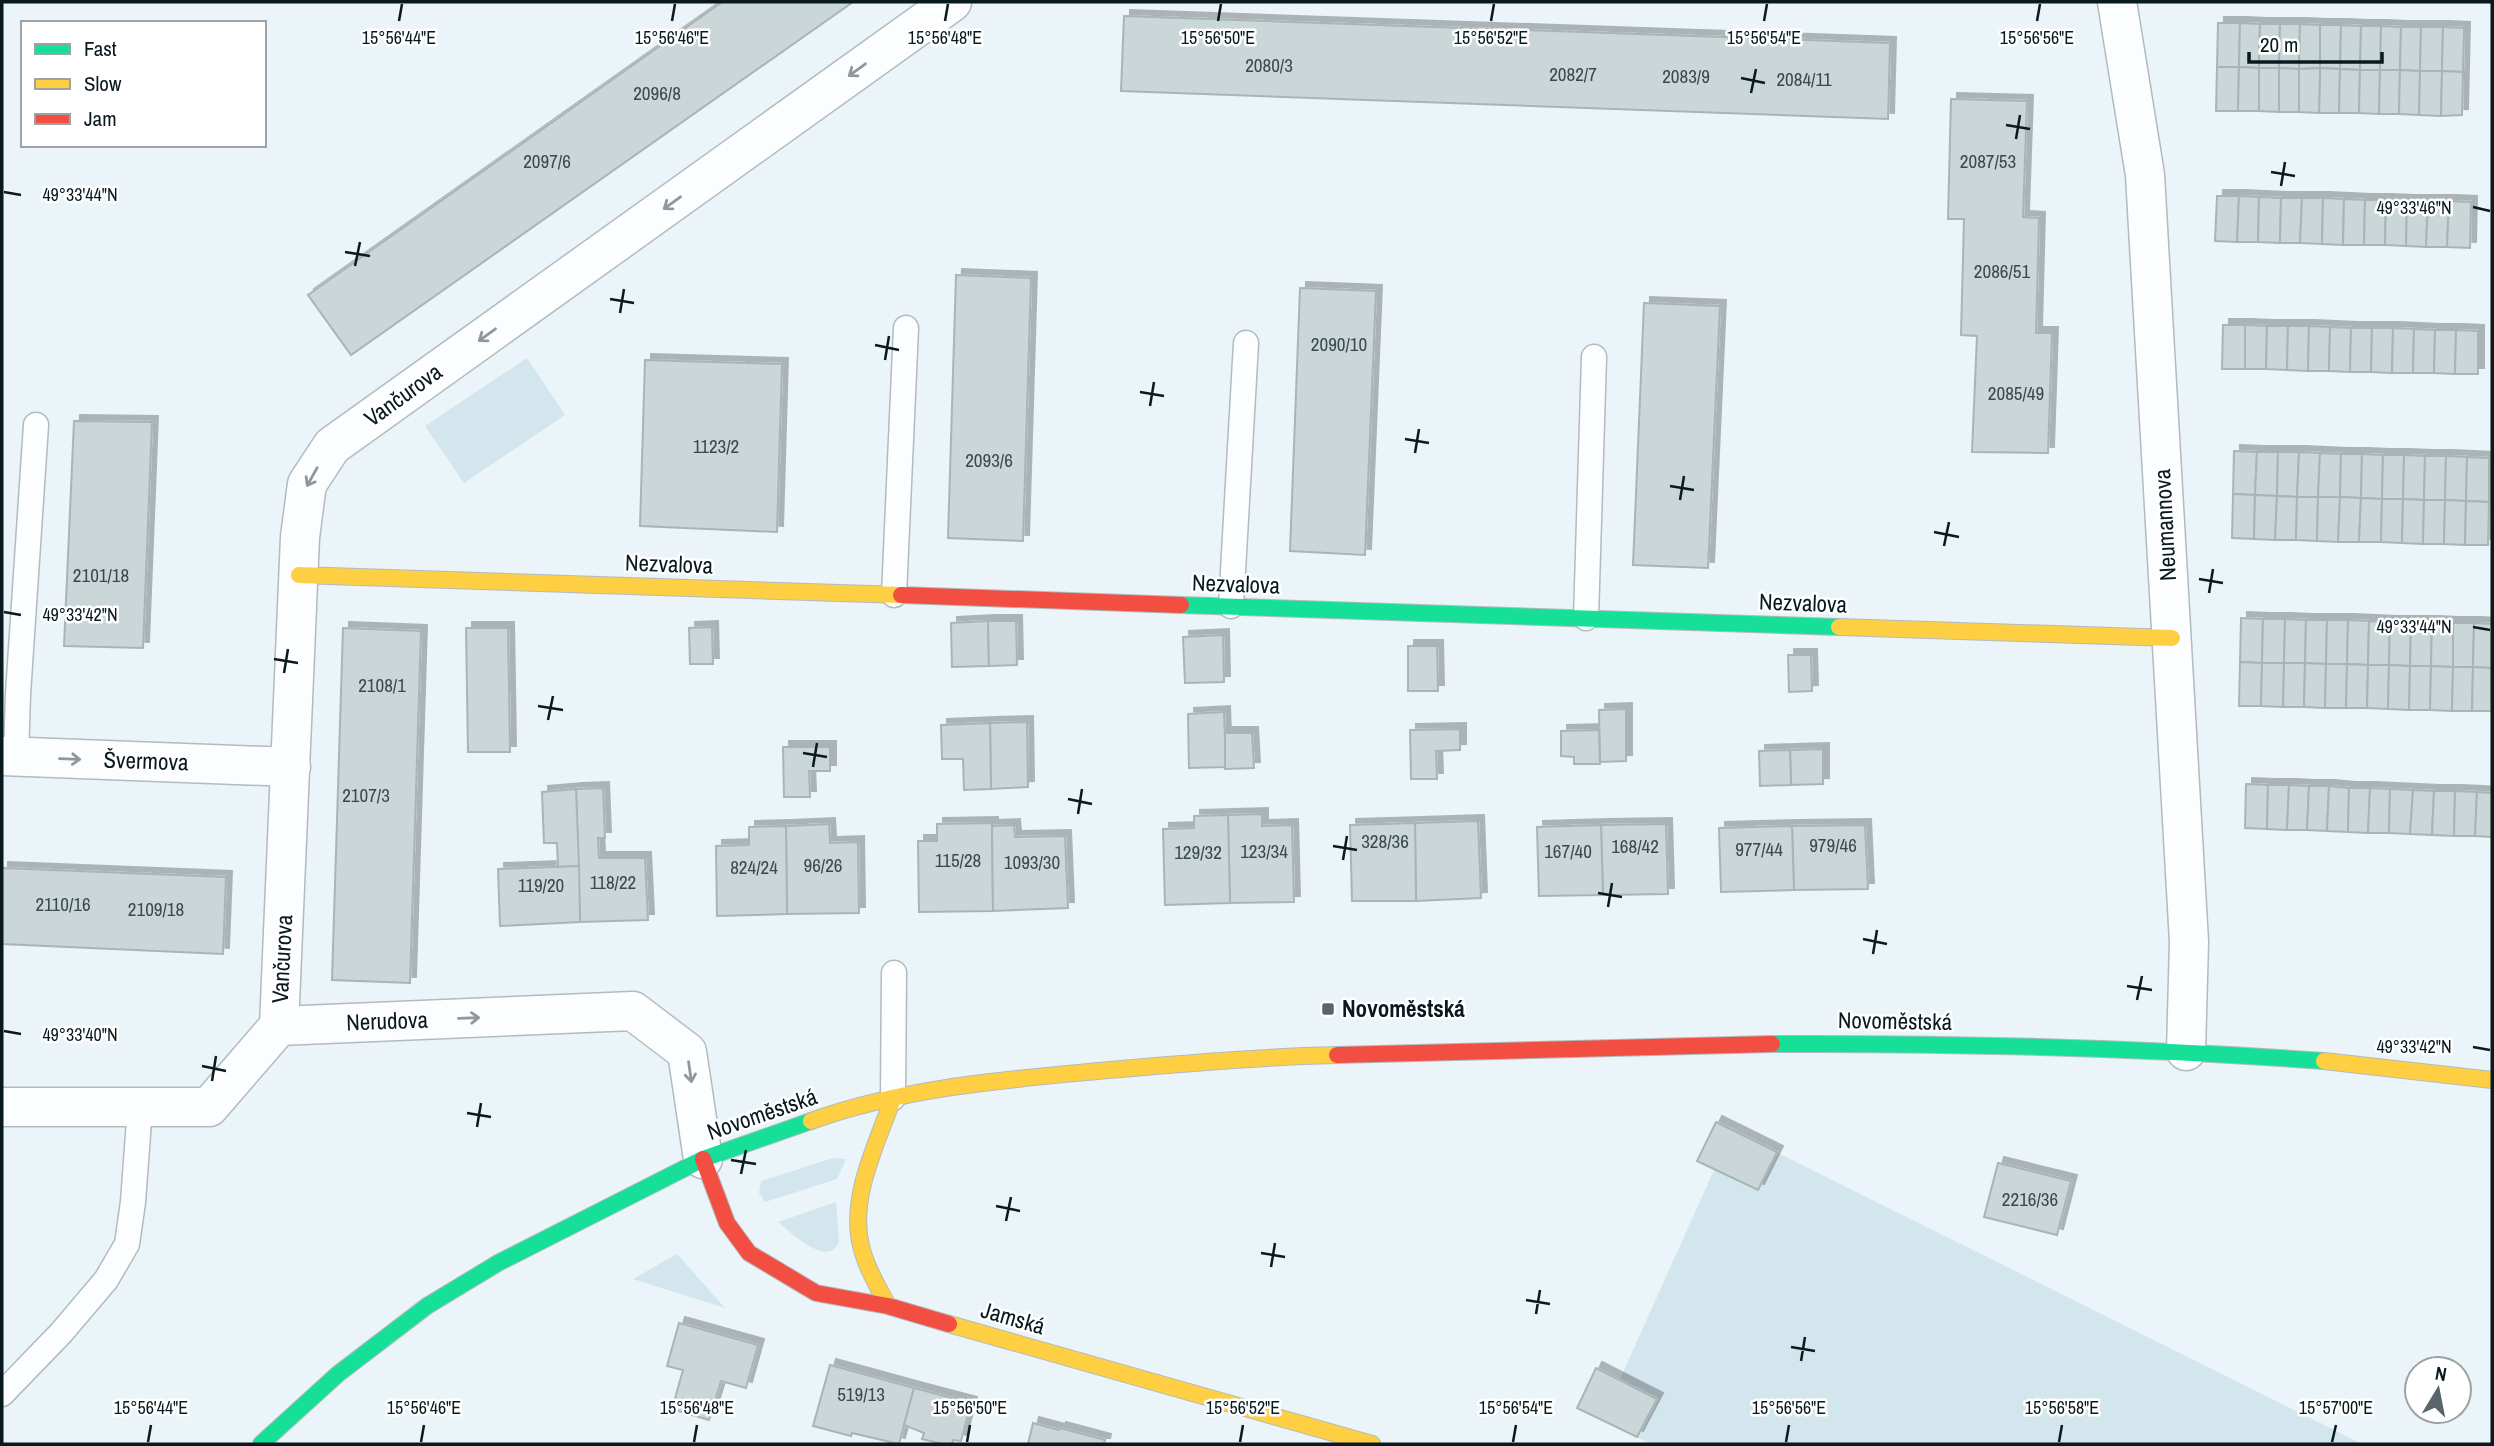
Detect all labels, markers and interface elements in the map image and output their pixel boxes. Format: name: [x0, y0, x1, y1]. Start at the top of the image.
legend: [21, 21, 266, 147]
scale bar: [2249, 21, 2382, 65]
text: 15°56'44"E: [362, 25, 436, 50]
text: 15°56'46"E: [635, 25, 709, 50]
text: 15°56'48"E: [908, 25, 982, 50]
text: 15°56'50"E: [1181, 25, 1255, 50]
text: 15°56'52"E: [1454, 25, 1528, 50]
text: 15°56'54"E: [1727, 25, 1801, 50]
text: 15°56'56"E: [2000, 25, 2074, 50]
text: 20 m: [2260, 30, 2298, 59]
text: Fast: [84, 34, 117, 63]
house number: 2080/3: [1245, 52, 1293, 78]
house number: 2082/7: [1549, 61, 1597, 87]
one-way arrow: [848, 63, 867, 77]
house number: 2083/9: [1662, 63, 1710, 89]
house number: 2084/11: [1776, 66, 1832, 92]
text: Slow: [84, 69, 122, 98]
house number: 2096/8: [633, 80, 681, 106]
text: Jam: [84, 104, 117, 133]
house number: 2097/6: [523, 148, 571, 174]
house number: 2087/53: [1960, 148, 2016, 174]
text: 49°33'44"N: [42, 182, 118, 207]
one-way arrow: [663, 195, 682, 210]
text: 49°33'46"N: [2376, 195, 2452, 220]
house number: 2086/51: [1974, 258, 2030, 284]
one-way arrow: [478, 328, 497, 342]
house number: 2090/10: [1311, 331, 1367, 357]
street label: Vančurova: [358, 356, 448, 433]
house number: 2085/49: [1988, 380, 2044, 406]
house number: 1123/2: [693, 433, 739, 459]
house number: 2093/6: [965, 447, 1013, 473]
one-way arrow: [305, 466, 319, 486]
street label: Neumannova: [2146, 468, 2183, 582]
street label: Nezvalova: [624, 546, 714, 581]
house number: 2101/18: [73, 562, 129, 588]
street label: Nezvalova: [1191, 566, 1281, 601]
street label: Nezvalova: [1758, 585, 1848, 620]
text: 49°33'42"N: [42, 602, 118, 627]
text: 49°33'44"N: [2376, 614, 2452, 639]
house number: 2108/1: [358, 672, 406, 698]
street label: Švermova: [103, 744, 189, 777]
one-way arrow: [58, 752, 81, 765]
house number: 2107/3: [342, 782, 390, 808]
house number: 328/36: [1361, 828, 1409, 854]
house number: 979/46: [1809, 832, 1857, 858]
house number: 168/42: [1611, 833, 1659, 859]
house number: 977/44: [1735, 836, 1783, 862]
house number: 123/34: [1240, 838, 1288, 864]
house number: 167/40: [1544, 838, 1592, 864]
house number: 129/32: [1174, 839, 1222, 865]
house number: 115/28: [935, 847, 981, 873]
house number: 1093/30: [1004, 849, 1060, 875]
house number: 96/26: [804, 852, 843, 878]
house number: 824/24: [730, 854, 778, 880]
house number: 118/22: [590, 869, 636, 895]
house number: 119/20: [518, 872, 564, 898]
house number: 2110/16: [35, 891, 91, 917]
house number: 2109/18: [128, 896, 184, 922]
street label: Vančurova: [264, 913, 299, 1004]
place label: Novoměstská: [1342, 993, 1465, 1024]
marker: Novoměstská: [1320, 1001, 1336, 1017]
street label: Nerudova: [346, 1004, 429, 1037]
street label: Novoměstská: [1838, 1004, 1953, 1037]
one-way arrow: [458, 1011, 481, 1024]
text: 49°33'40"N: [42, 1022, 118, 1047]
text: 49°33'42"N: [2376, 1034, 2452, 1059]
one-way arrow: [684, 1060, 697, 1083]
street label: Novoměstská: [703, 1080, 821, 1147]
house number: 2216/36: [2002, 1186, 2058, 1212]
street label: Jamská: [978, 1294, 1049, 1342]
north arrow: [2403, 1355, 2473, 1425]
text: N: [2433, 1359, 2449, 1387]
house number: 519/13: [837, 1381, 885, 1407]
text: 15°56'44"E: [114, 1395, 188, 1420]
text: 15°56'46"E: [387, 1395, 461, 1420]
text: 15°56'48"E: [660, 1395, 734, 1420]
text: 15°56'50"E: [933, 1395, 1007, 1420]
text: 15°56'52"E: [1206, 1395, 1280, 1420]
text: 15°56'54"E: [1479, 1395, 1553, 1420]
text: 15°56'56"E: [1752, 1395, 1826, 1420]
text: 15°56'58"E: [2025, 1395, 2099, 1420]
text: 15°57'00"E: [2299, 1395, 2373, 1420]

